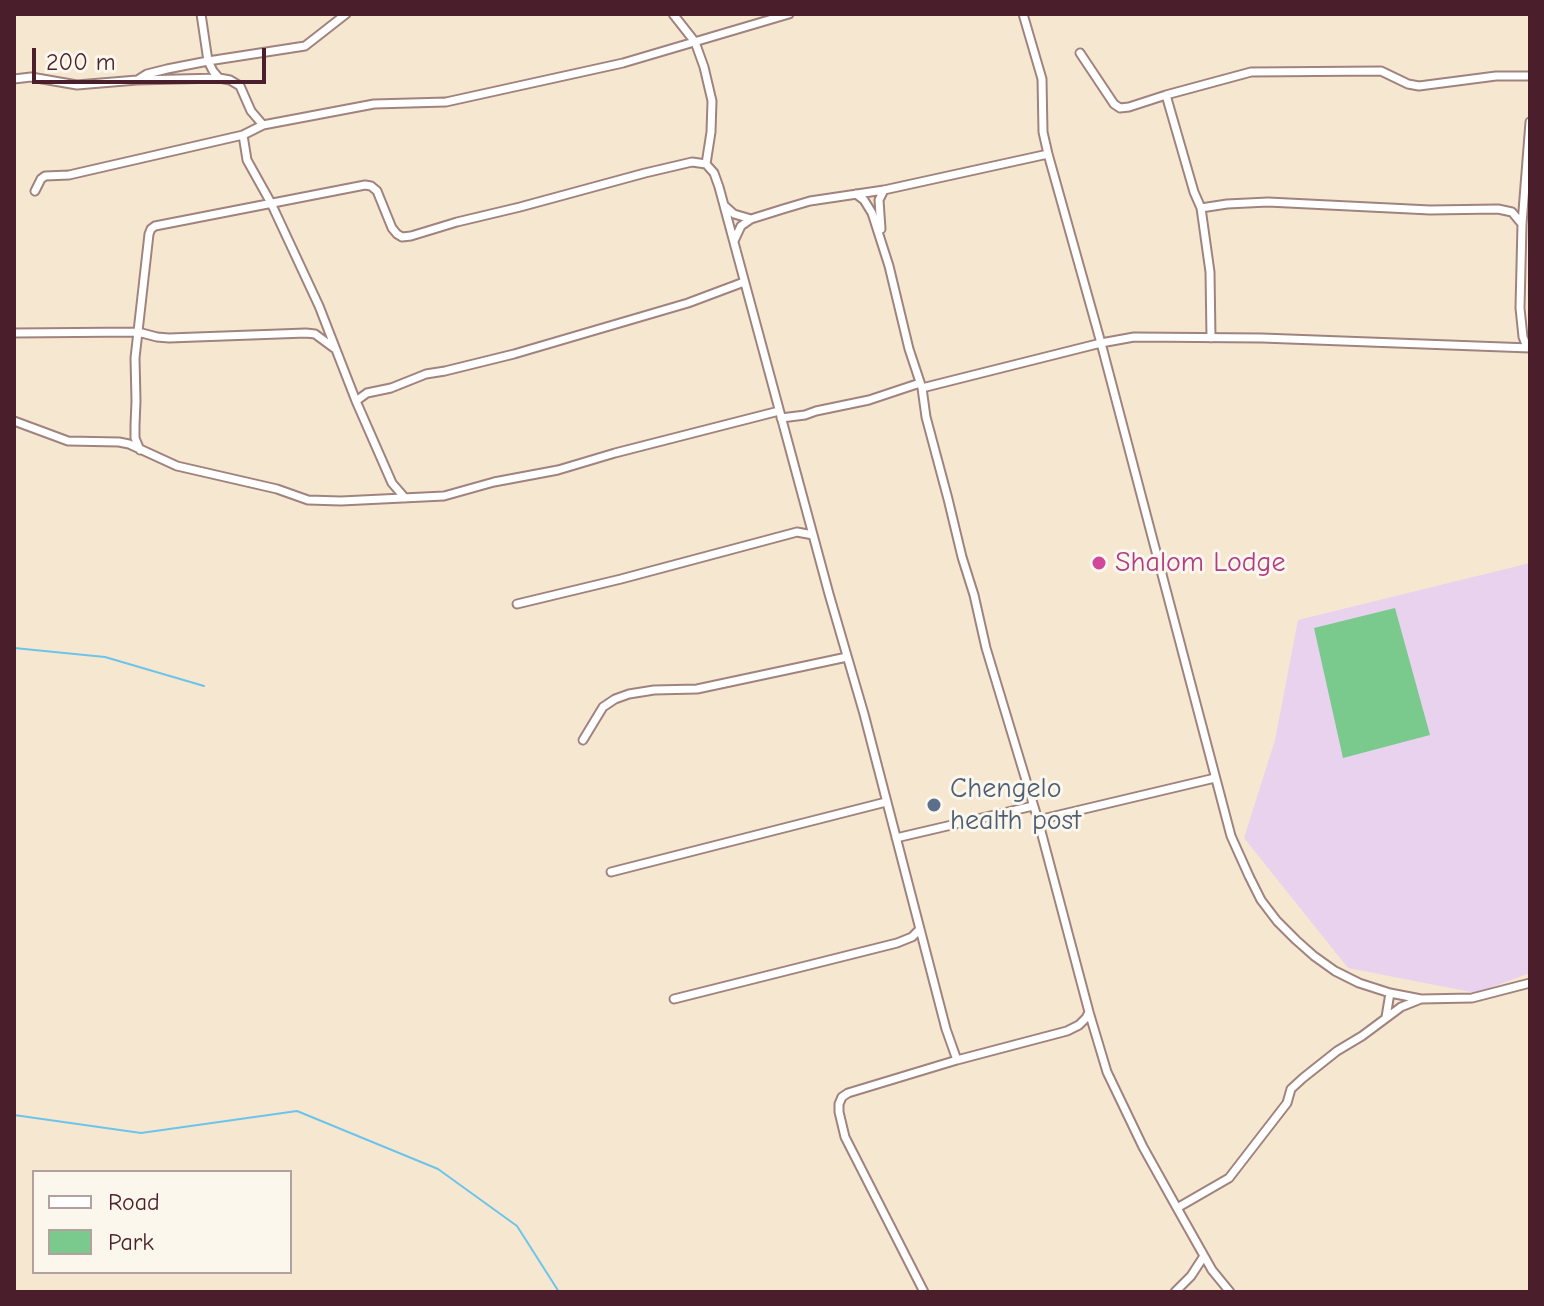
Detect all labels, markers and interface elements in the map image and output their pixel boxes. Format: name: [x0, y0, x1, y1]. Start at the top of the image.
scale bar: [36, 32, 270, 82]
text: 200 m: [46, 48, 116, 76]
place label: Shalom Lodge: [1115, 546, 1285, 580]
marker: Shalom Lodge: [1090, 554, 1108, 572]
place label: Chengelo health post: [950, 772, 1081, 838]
marker: Chengelo health post: [925, 796, 943, 814]
legend: [32, 1170, 292, 1274]
text: Road: [108, 1188, 160, 1216]
text: Park: [108, 1228, 154, 1256]

